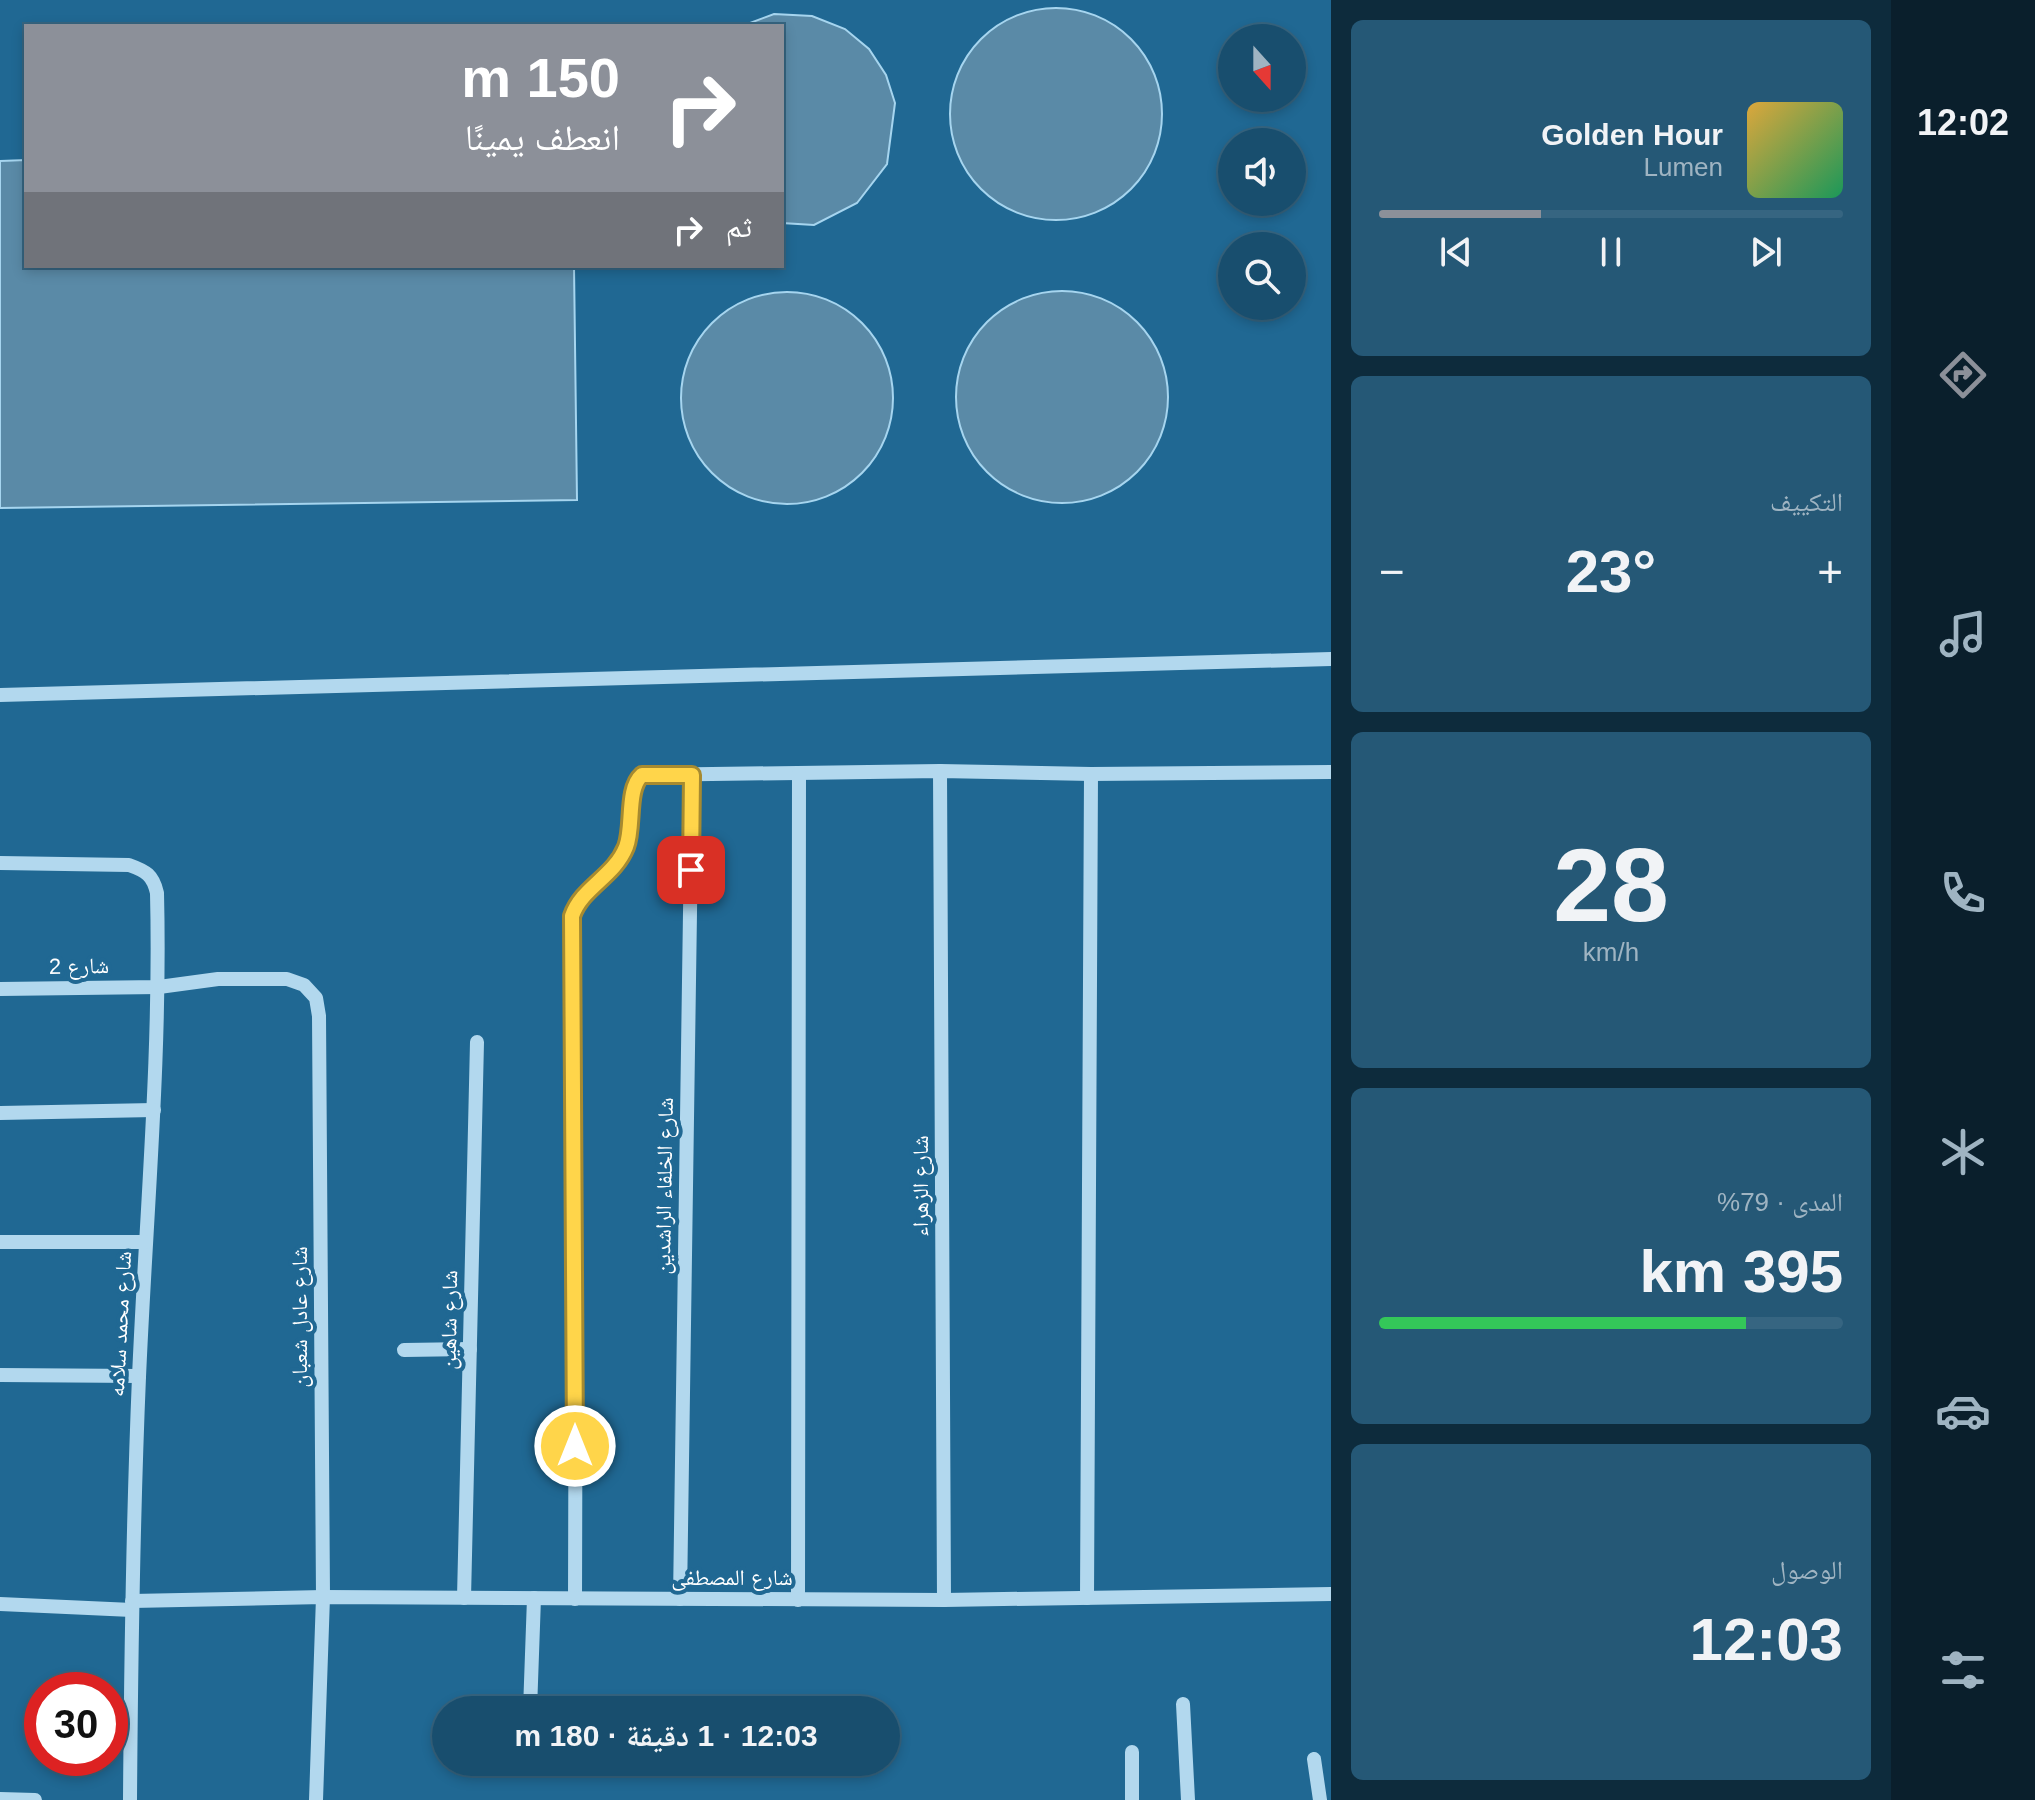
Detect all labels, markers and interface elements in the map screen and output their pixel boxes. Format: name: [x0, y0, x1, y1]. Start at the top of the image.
north arrow: [1218, 24, 1306, 112]
map controls: [1218, 24, 1306, 320]
text: 150 m: [461, 46, 620, 109]
icon: right: [648, 56, 752, 160]
text: 12:02: [1917, 102, 2009, 143]
text: انعطف يمينًا: [465, 117, 620, 158]
text: Golden Hour: [1541, 118, 1723, 151]
button: sound: [1218, 128, 1306, 216]
text: Lumen: [1644, 152, 1723, 182]
icon: right: [666, 208, 710, 252]
text: ثم: [726, 210, 752, 243]
icon: previous: [1434, 230, 1478, 274]
icon: pause: [1589, 230, 1633, 274]
icon: next: [1744, 230, 1788, 274]
button: search: [1218, 232, 1306, 320]
icon: directions: [1935, 347, 1991, 403]
text: التكييف: [1770, 487, 1843, 517]
text: 23°: [1566, 538, 1656, 605]
text: −: [1379, 547, 1405, 596]
text: +: [1817, 547, 1843, 596]
icon: music: [1935, 606, 1991, 662]
text: 28: [1553, 827, 1669, 943]
pin: [657, 836, 725, 904]
icon: arrive: [669, 848, 713, 892]
icon: phone: [1935, 865, 1991, 921]
text: km/h: [1583, 937, 1639, 967]
street label: شارع 2: [49, 953, 109, 980]
street label: شارع الخلفاء الراشدين: [650, 1097, 679, 1275]
icon: climate: [1935, 1124, 1991, 1180]
street label: شارع الزهراء: [908, 1135, 934, 1237]
text: المدى · 79%: [1717, 1187, 1843, 1217]
text: 395 km: [1640, 1238, 1843, 1305]
street label: شارع عادل شعبان: [287, 1246, 313, 1388]
street label: شارع محمد سلامه: [104, 1250, 137, 1398]
street label: شارع شاهين: [436, 1270, 463, 1370]
icon: car: [1935, 1383, 1991, 1439]
position arrow: [533, 1404, 617, 1488]
text: الوصول: [1771, 1555, 1843, 1585]
street label: شارع المصطفى: [671, 1565, 793, 1591]
text: 12:03: [1690, 1606, 1843, 1673]
icon: filters: [1935, 1642, 1991, 1698]
speed limit sign: 30: [24, 1672, 128, 1776]
text: 12:03 · 1 دقيقة · 180 m: [514, 1719, 818, 1752]

